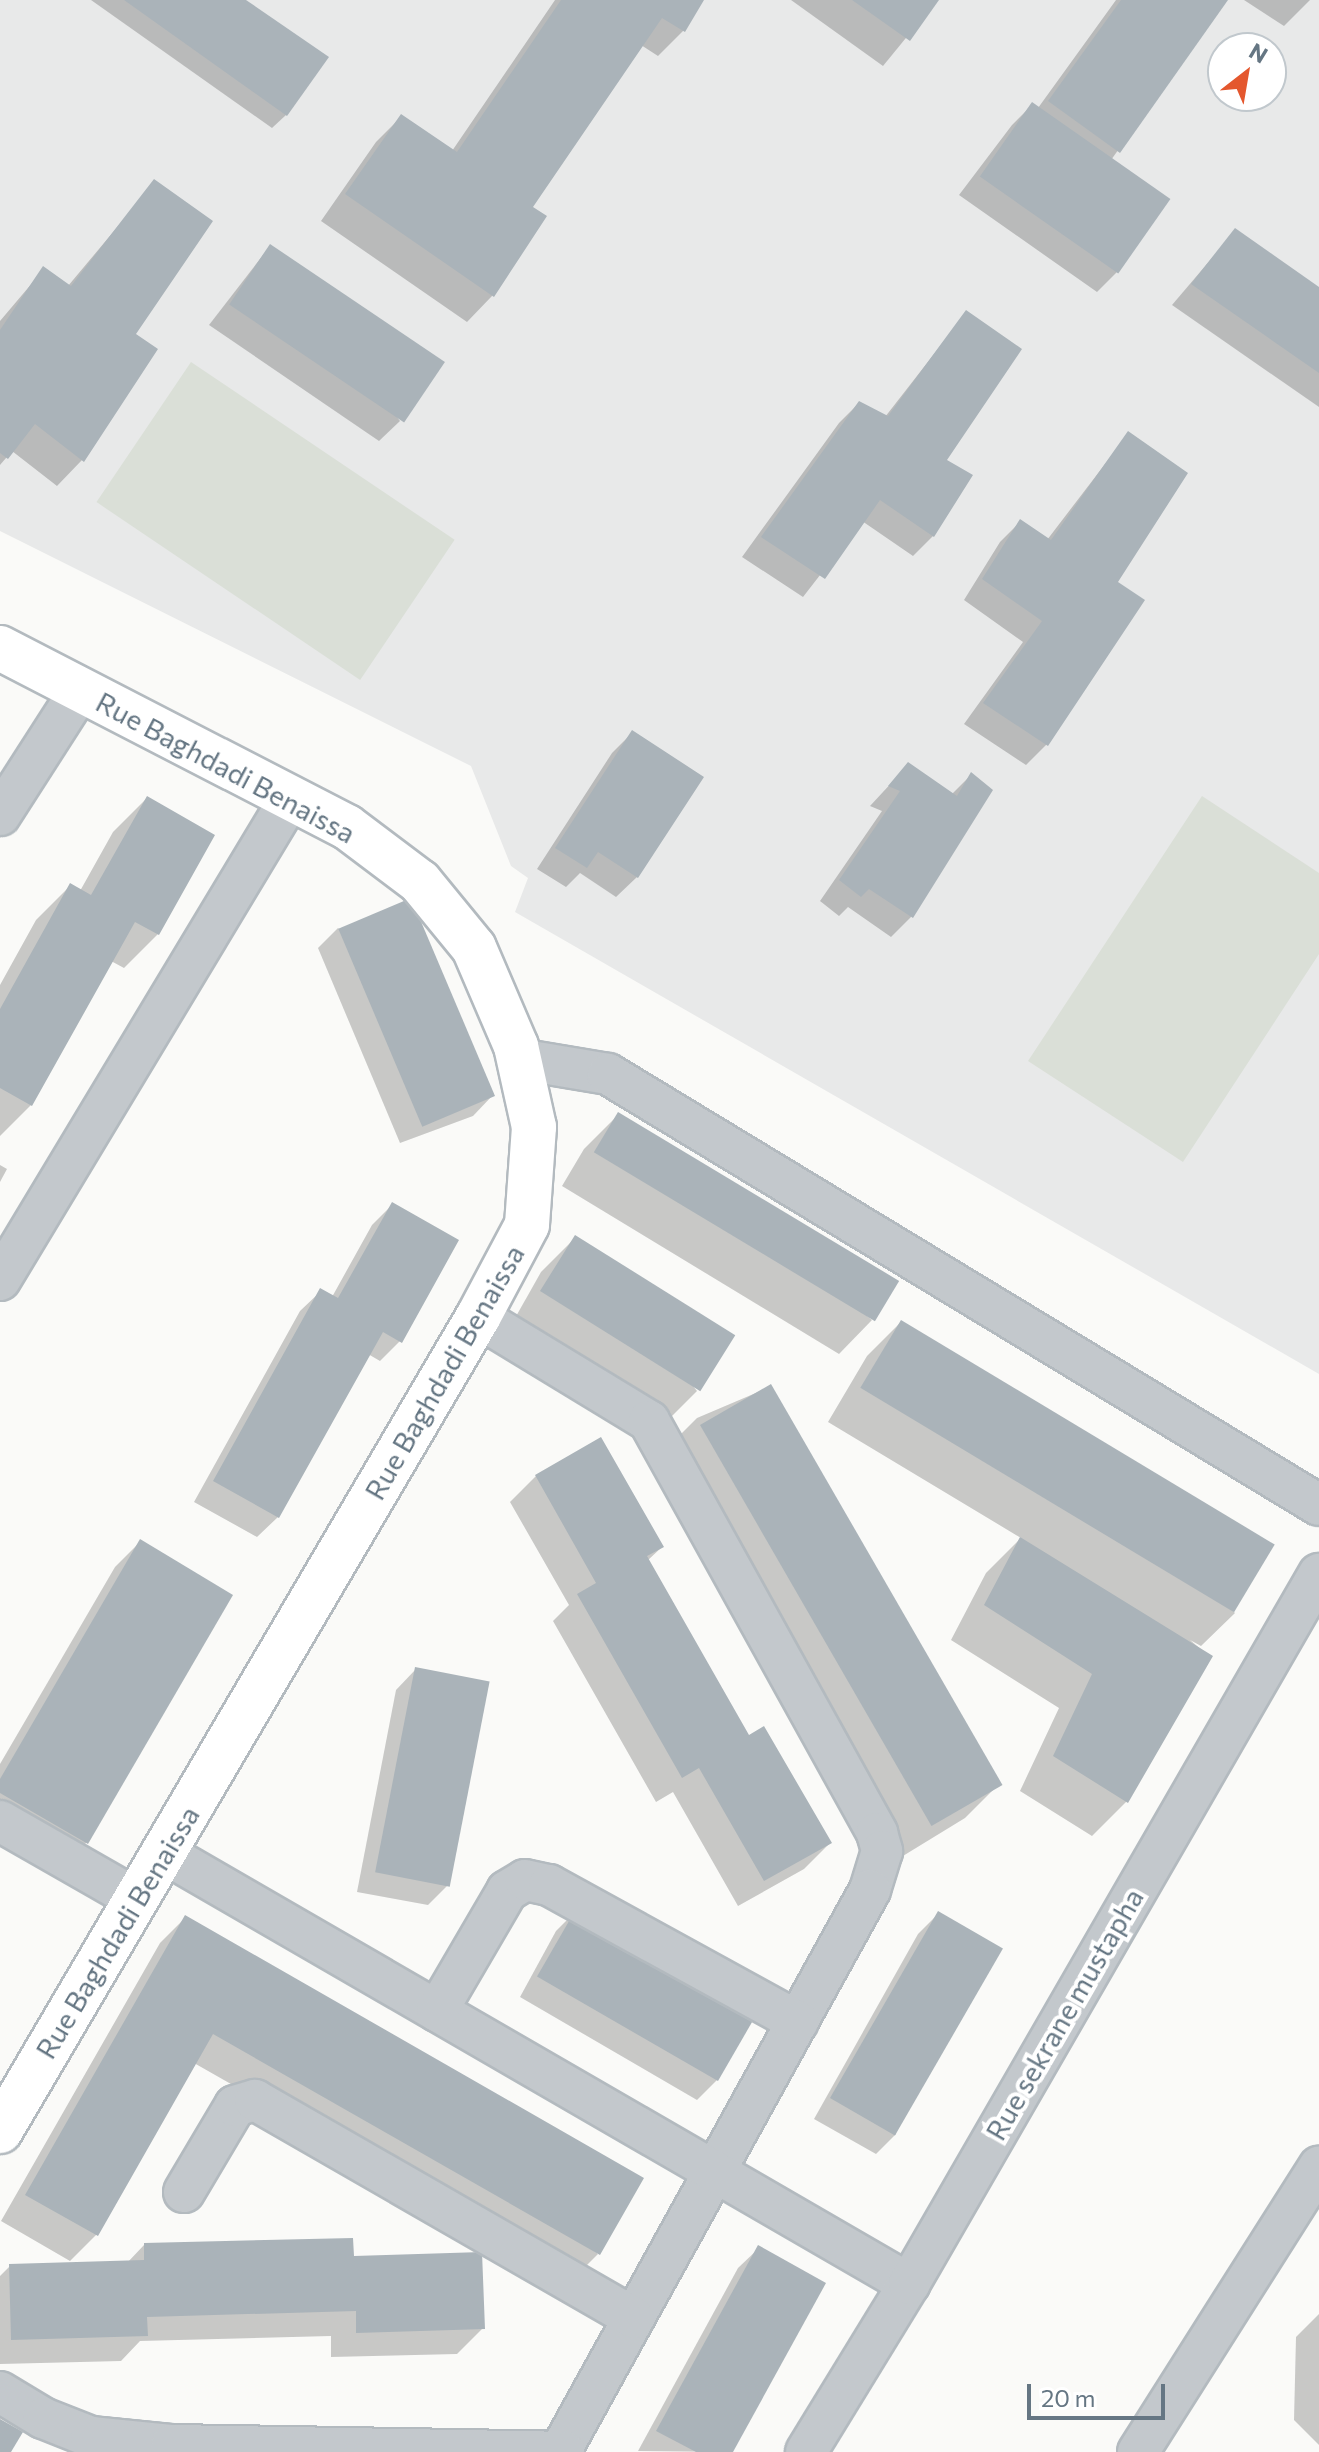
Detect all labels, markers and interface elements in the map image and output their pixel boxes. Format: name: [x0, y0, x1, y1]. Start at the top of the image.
north arrow: [1207, 32, 1287, 112]
text: N: [1245, 37, 1273, 69]
street label: Rue Baghdadi Benaissa: [91, 684, 361, 850]
street label: Rue Baghdadi Benaissa: [357, 1239, 531, 1505]
street label: Rue Baghdadi Benaissa: [28, 1800, 206, 2064]
street label: Rue sekrane mustapha: [978, 1882, 1150, 2146]
scale bar: [1031, 2368, 1169, 2418]
text: 20 m: [1041, 2383, 1095, 2412]

